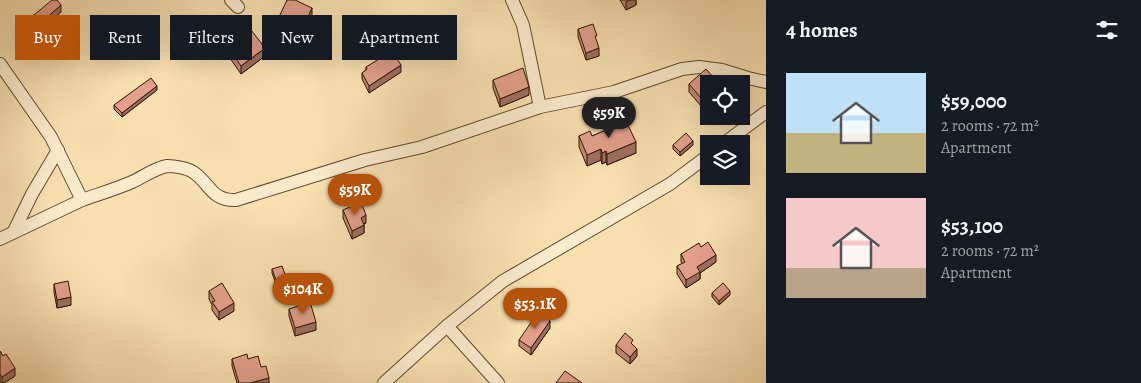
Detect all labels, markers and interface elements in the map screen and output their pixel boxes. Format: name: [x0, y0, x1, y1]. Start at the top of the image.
chip: Buy: [15, 15, 80, 60]
chip: Rent: [90, 15, 160, 60]
chip: Filters: [170, 15, 252, 60]
chip: New: [262, 15, 332, 60]
chip: Apartment: [342, 15, 457, 60]
text: 4 homes: [786, 16, 858, 44]
icon: filters: [1093, 16, 1121, 44]
map controls: [700, 75, 750, 185]
button: locate: [700, 75, 750, 125]
text: $59,000: [941, 87, 1007, 115]
icon: home: [826, 93, 886, 153]
pin: $59K: [579, 96, 639, 139]
text: $59K: [593, 102, 625, 124]
text: 2 rooms · 72 m²: [941, 115, 1039, 137]
button: layers: [700, 135, 750, 185]
text: Apartment: [941, 137, 1012, 159]
pin: $59K: [325, 174, 385, 216]
text: $59K: [339, 179, 371, 201]
text: $53,100: [941, 212, 1003, 240]
icon: home: [826, 218, 886, 278]
text: 2 rooms · 72 m²: [941, 240, 1039, 262]
text: Apartment: [941, 262, 1012, 284]
pin: $104K: [268, 272, 338, 315]
text: $104K: [283, 278, 323, 300]
pin: $53.1K: [494, 288, 576, 330]
text: $53.1K: [514, 293, 556, 315]

